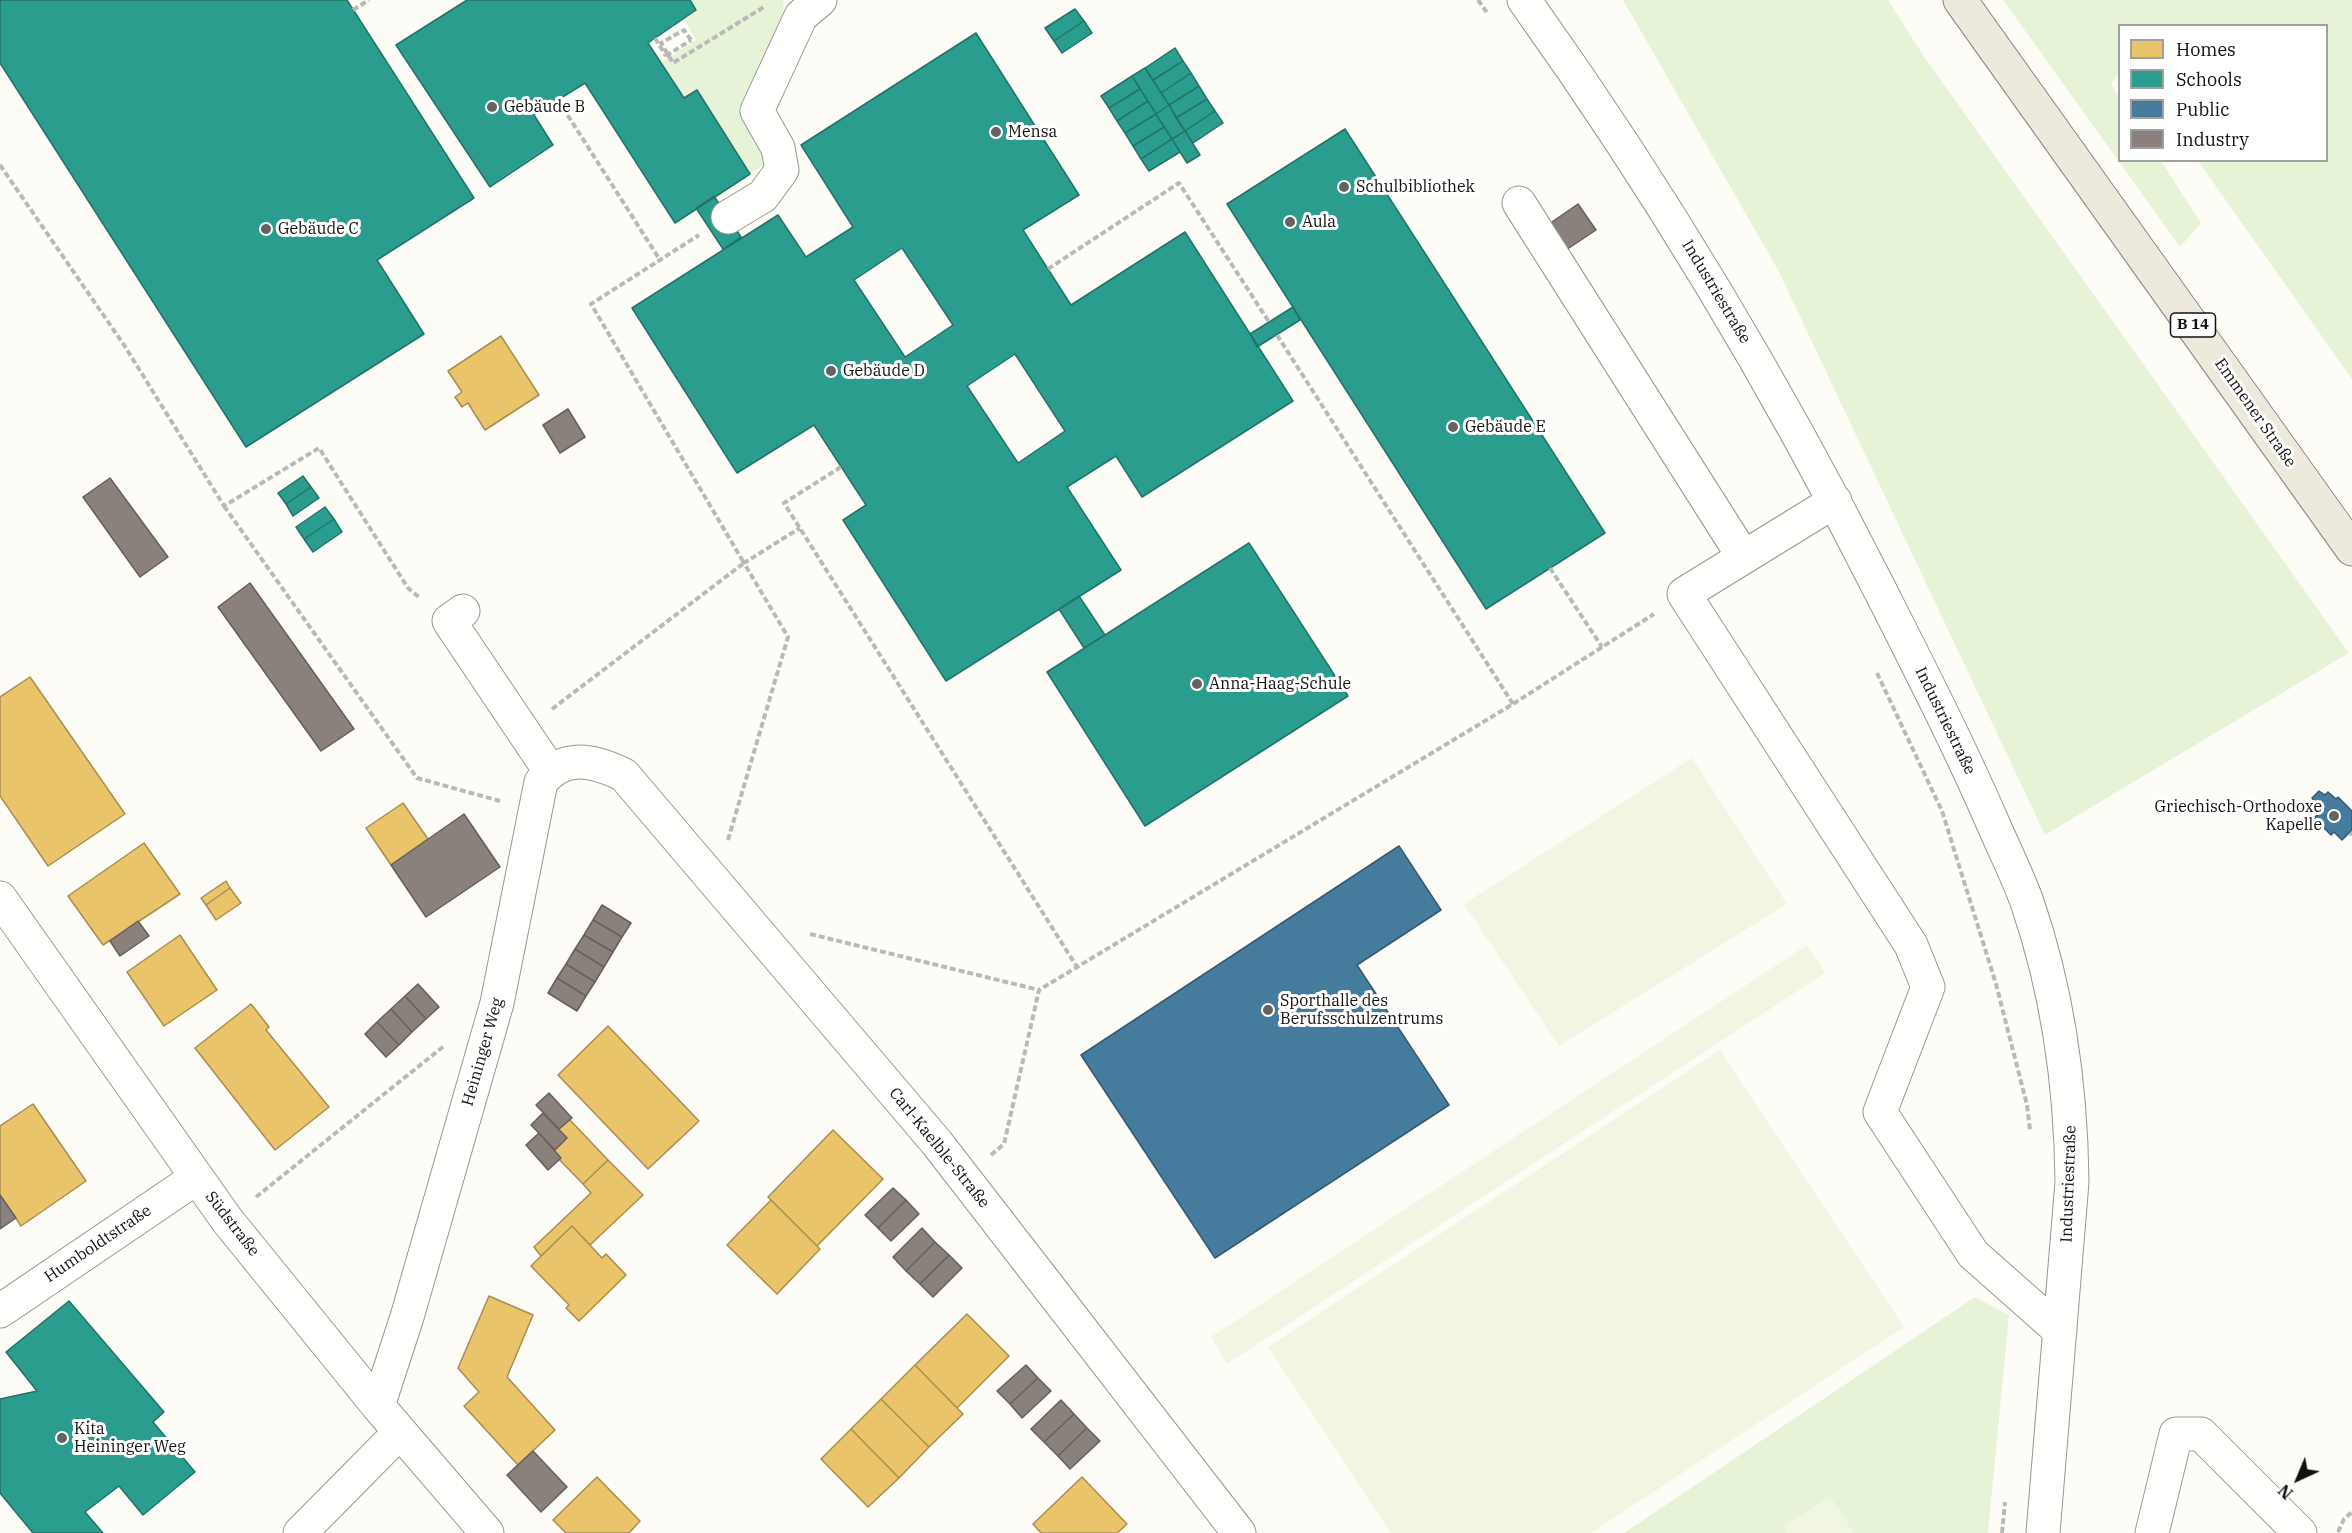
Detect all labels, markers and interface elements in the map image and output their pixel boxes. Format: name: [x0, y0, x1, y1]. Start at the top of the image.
legend: [2118, 24, 2328, 162]
text: Homes: [2176, 38, 2236, 61]
text: Schools: [2176, 68, 2242, 91]
place label: Gebäude B: [504, 97, 585, 117]
text: Public: [2176, 98, 2230, 121]
marker: Gebäude B: [485, 100, 499, 114]
place label: Mensa: [1008, 122, 1057, 142]
marker: Mensa: [989, 125, 1003, 139]
text: Industry: [2176, 128, 2249, 151]
place label: Schulbibliothek: [1356, 177, 1475, 197]
marker: Schulbibliothek: [1337, 180, 1351, 194]
place label: Aula: [1302, 212, 1336, 232]
marker: Aula: [1283, 215, 1297, 229]
place label: Gebäude C: [278, 219, 359, 239]
marker: Gebäude C: [259, 222, 273, 236]
street label: Industriestraße: [1678, 237, 1754, 347]
road number: B 14: [2170, 313, 2216, 337]
street label: Emmener Straße: [2210, 355, 2300, 471]
place label: Gebäude D: [843, 361, 925, 381]
marker: Gebäude D: [824, 364, 838, 378]
place label: Gebäude E: [1465, 417, 1546, 437]
marker: Gebäude E: [1446, 420, 1460, 434]
street label: Industriestraße: [1911, 664, 1979, 778]
place label: Anna-Haag-Schule: [1209, 674, 1351, 694]
marker: Anna-Haag-Schule: [1190, 677, 1204, 691]
place label: Griechisch-Orthodoxe Kapelle: [2155, 797, 2322, 835]
marker: Griechisch-Orthodoxe Kapelle: [2327, 809, 2341, 823]
place label: Sporthalle des Berufsschulzentrums: [1280, 991, 1443, 1029]
street label: Heininger Weg: [458, 996, 508, 1108]
marker: Sporthalle des Berufsschulzentrums: [1261, 1003, 1275, 1017]
street label: Carl-Kaelble-Straße: [885, 1084, 993, 1212]
street label: Industriestraße: [2057, 1125, 2081, 1243]
street label: Südstraße: [201, 1188, 263, 1260]
street label: Humboldtstraße: [41, 1201, 155, 1287]
place label: Kita Heininger Weg: [74, 1419, 186, 1457]
marker: Kita Heininger Weg: [55, 1431, 69, 1445]
north arrow: [2268, 1449, 2328, 1509]
text: N: [2274, 1480, 2297, 1504]

